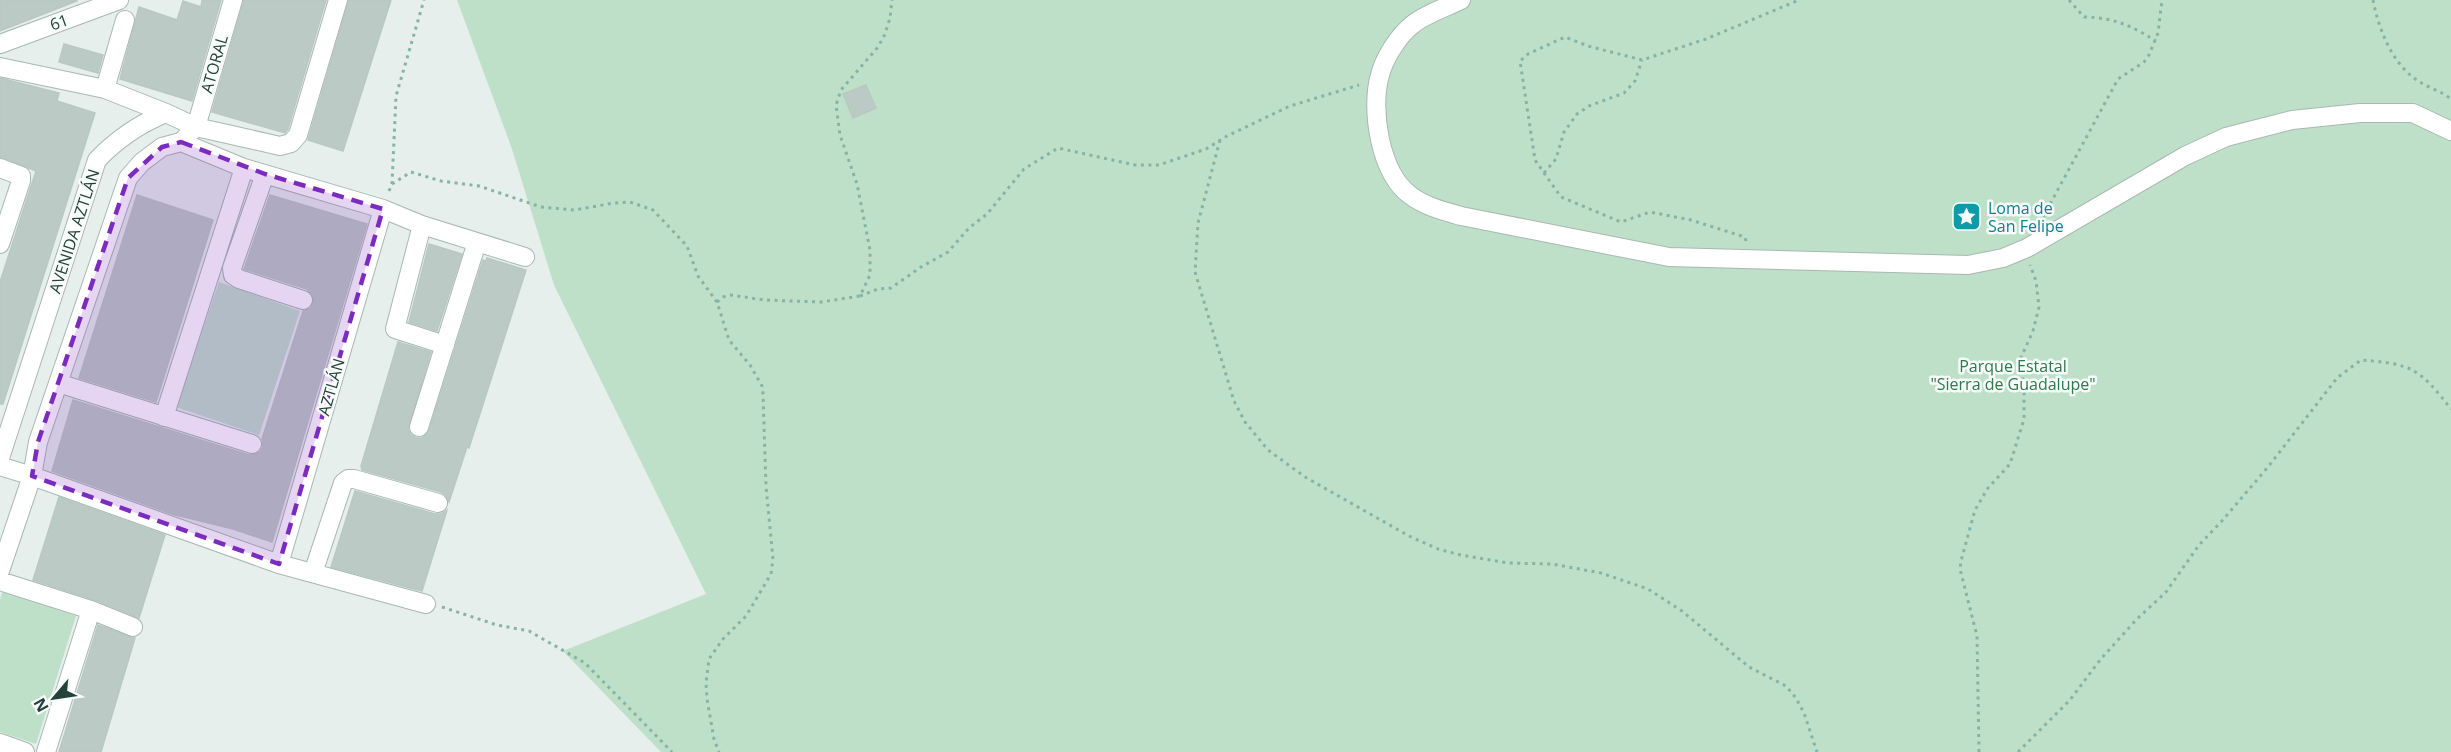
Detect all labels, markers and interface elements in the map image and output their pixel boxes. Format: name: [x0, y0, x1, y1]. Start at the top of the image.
street label: 61: [47, 9, 71, 35]
street label: ATORAL: [195, 32, 233, 96]
street label: AVENIDA AZTLÁN: [44, 166, 104, 296]
place label: Loma de San Felipe: [1988, 197, 2064, 237]
place icon: Loma de San Felipe: [1951, 201, 1983, 233]
park label: Parque Estatal "Sierra de Guadalupe": [1930, 355, 2096, 395]
street label: AZTLÁN: [312, 356, 350, 418]
north arrow: [24, 668, 84, 728]
text: N: [28, 694, 54, 716]

